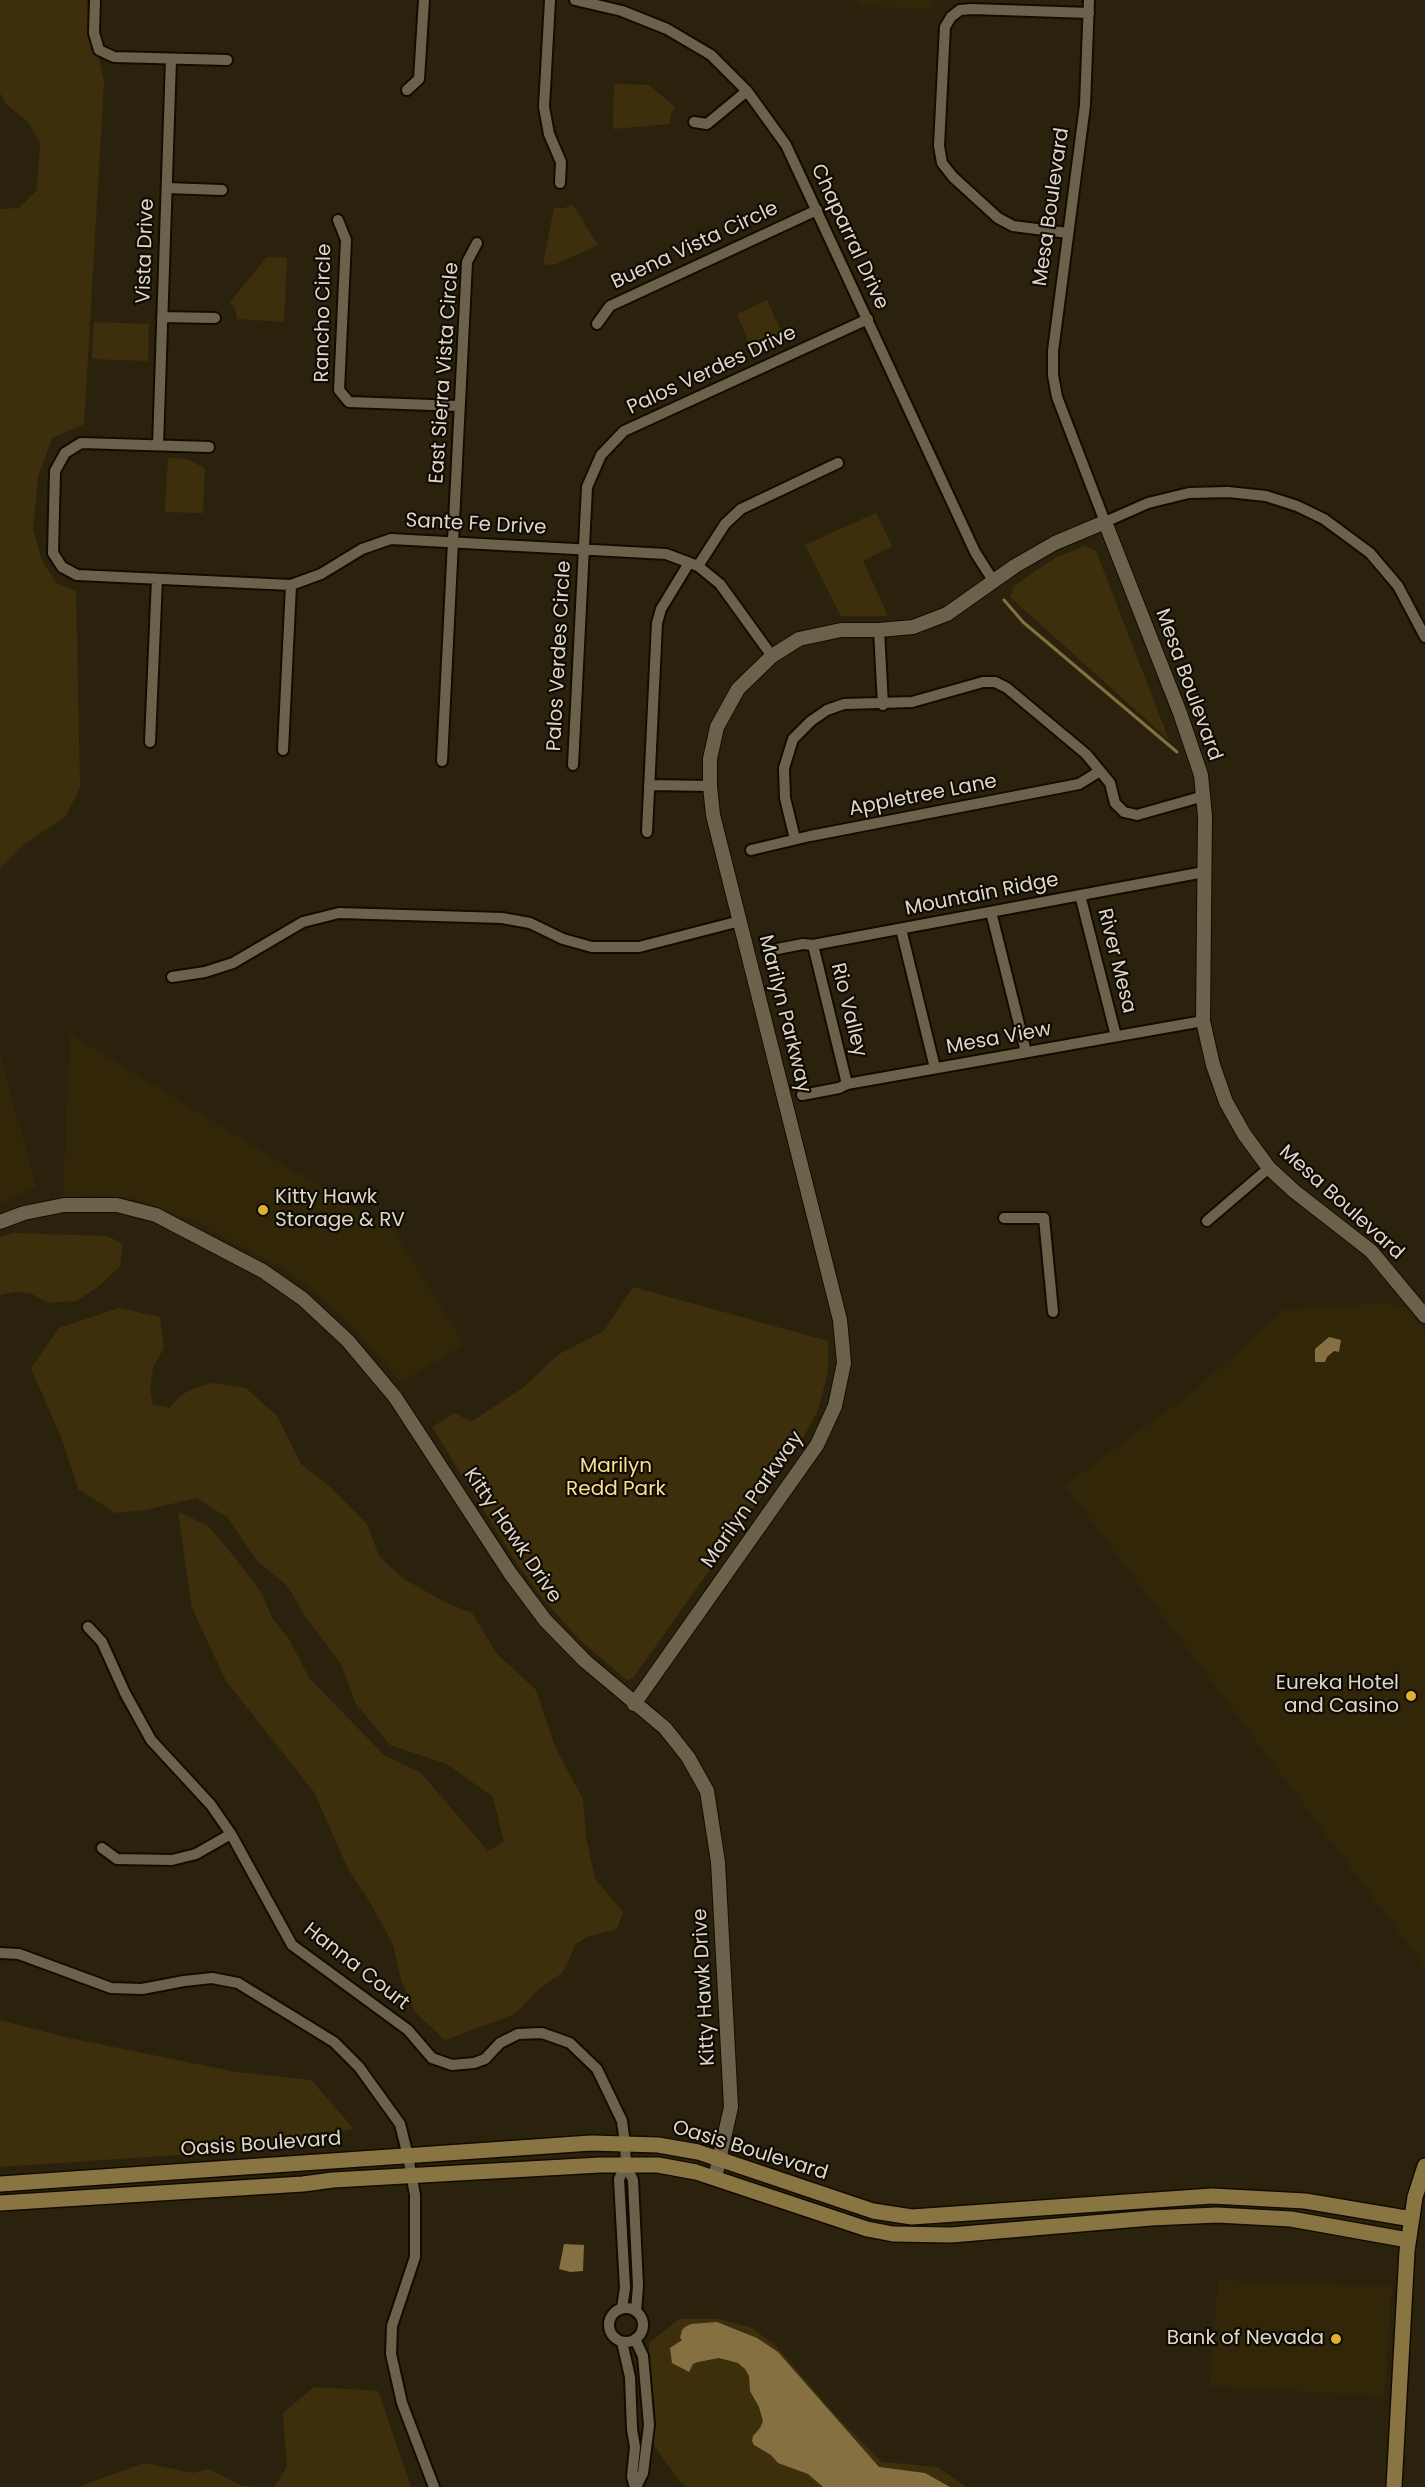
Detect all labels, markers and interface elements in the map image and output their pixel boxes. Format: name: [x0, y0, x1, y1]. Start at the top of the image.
street label: Mesa Boulevard: [1029, 126, 1075, 288]
street label: Chaparral Drive: [805, 160, 893, 314]
street label: Buena Vista Circle: [608, 197, 782, 295]
street label: Vista Drive: [132, 198, 160, 304]
street label: Rancho Circle: [311, 243, 337, 383]
street label: East Sierra Vista Circle: [425, 261, 465, 485]
street label: Palos Verdes Drive: [624, 321, 800, 421]
street label: Sante Fe Drive: [405, 509, 547, 541]
street label: Palos Verdes Circle: [543, 560, 577, 752]
street label: Mesa Boulevard: [1149, 606, 1227, 764]
street label: Appletree Lane: [847, 770, 999, 822]
street label: Mountain Ridge: [903, 868, 1061, 922]
street label: River Mesa: [1091, 906, 1141, 1016]
street label: Marilyn Parkway: [753, 933, 815, 1095]
street label: Rio Valley: [825, 961, 871, 1059]
street label: Mesa View: [945, 1018, 1053, 1060]
street label: Mesa Boulevard: [1274, 1141, 1408, 1265]
place label: Kitty Hawk Storage & RV: [275, 1186, 405, 1233]
marker: Kitty Hawk Storage & RV: [256, 1203, 270, 1217]
street label: Marilyn Parkway: [697, 1427, 809, 1573]
park label: Marilyn Redd Park: [566, 1455, 666, 1502]
street label: Kitty Hawk Drive: [458, 1464, 566, 1608]
place label: Eureka Hotel and Casino: [1276, 1672, 1399, 1719]
marker: Eureka Hotel and Casino: [1404, 1689, 1418, 1703]
street label: Kitty Hawk Drive: [689, 1908, 721, 2066]
street label: Hanna Court: [298, 1918, 414, 2016]
street label: Oasis Boulevard: [669, 2116, 831, 2186]
street label: Oasis Boulevard: [180, 2127, 342, 2163]
place label: Bank of Nevada: [1167, 2327, 1324, 2351]
marker: Bank of Nevada: [1329, 2332, 1343, 2346]

